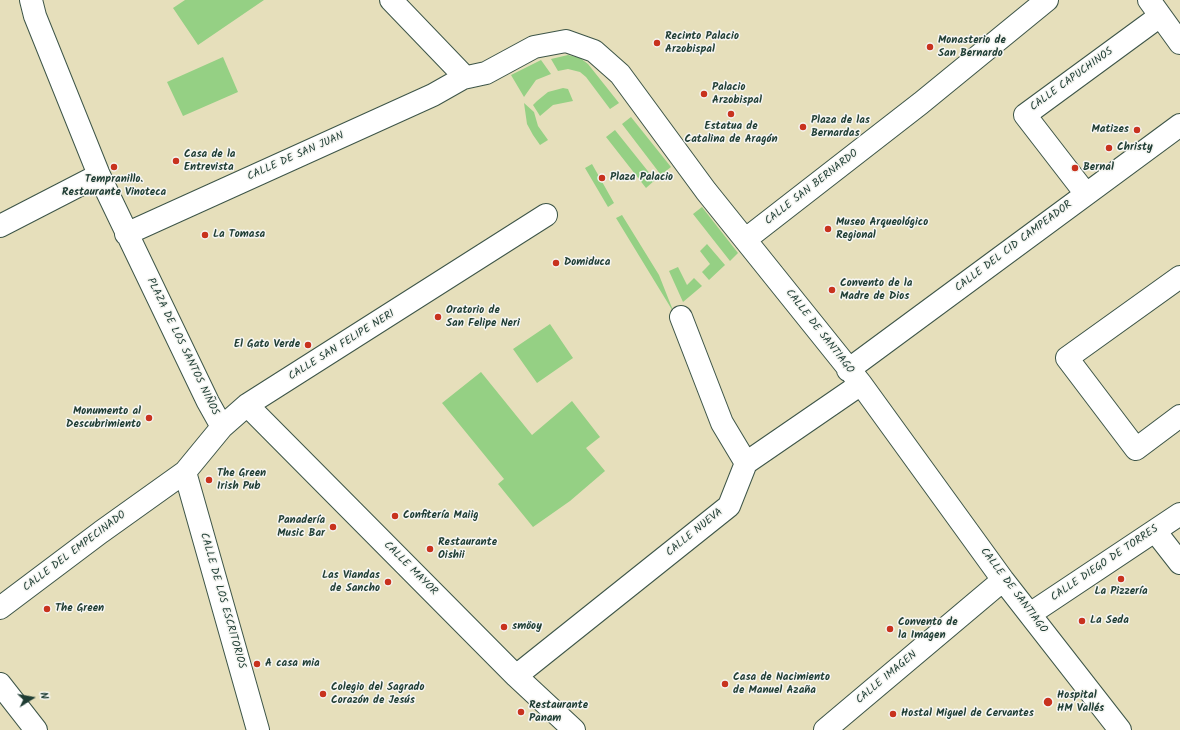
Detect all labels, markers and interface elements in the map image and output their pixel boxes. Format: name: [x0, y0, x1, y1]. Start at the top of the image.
place label: Recinto Palacio Arzobispal: [665, 30, 739, 56]
place label: Monasterio de San Bernardo: [938, 34, 1006, 60]
marker: Recinto Palacio Arzobispal: [652, 38, 662, 48]
marker: Monasterio de San Bernardo: [925, 42, 935, 52]
street label: CALLE CAPUCHINOS: [1028, 45, 1116, 115]
place label: Palacio Arzobispal: [712, 81, 762, 107]
marker: Palacio Arzobispal: [699, 89, 709, 99]
marker: Estatua de Catalina de Aragón: [726, 109, 736, 119]
place label: Plaza de las Bernardas: [811, 114, 870, 140]
place label: Estatua de Catalina de Aragón: [684, 120, 778, 146]
marker: Plaza de las Bernardas: [798, 122, 808, 132]
place label: Matizes: [1091, 123, 1129, 137]
marker: Matizes: [1132, 125, 1142, 135]
street label: CALLE DE SAN JUAN: [246, 130, 346, 184]
place label: Christy: [1117, 141, 1153, 155]
marker: Christy: [1104, 143, 1114, 153]
street label: CALLE SAN BERNARDO: [763, 147, 861, 229]
place label: Casa de la Entrevista: [184, 148, 235, 174]
marker: Casa de la Entrevista: [171, 156, 181, 166]
place label: Bernal: [1083, 161, 1114, 175]
marker: Tempranillo. Restaurante Vinoteca: [109, 162, 119, 172]
marker: Bernal: [1070, 163, 1080, 173]
place label: Plaza Palacio: [610, 171, 673, 185]
place label: Tempranillo. Restaurante Vinoteca: [62, 173, 166, 199]
marker: Plaza Palacio: [597, 173, 607, 183]
street label: CALLE DEL CID CAMPEADOR: [953, 199, 1075, 295]
place label: Museo Arqueológico Regional: [836, 216, 928, 242]
marker: Museo Arqueológico Regional: [823, 224, 833, 234]
place label: La Tomasa: [213, 228, 265, 242]
marker: La Tomasa: [200, 230, 210, 240]
place label: Domiduca: [564, 256, 610, 270]
marker: Domiduca: [551, 258, 561, 268]
street label: PLAZA DE LOS SANTOS NIÑOS: [143, 276, 221, 418]
place label: Convento de la Madre de Dios: [840, 277, 912, 303]
marker: Convento de la Madre de Dios: [827, 285, 837, 295]
street label: CALLE DE SANTIAGO: [782, 287, 856, 377]
place label: Oratorio de San Felipe Neri: [446, 304, 520, 330]
street label: CALLE SAN FELIPE NERI: [286, 308, 398, 384]
marker: Oratorio de San Felipe Neri: [433, 312, 443, 322]
place label: El Gato Verde: [234, 338, 300, 352]
marker: El Gato Verde: [303, 340, 313, 350]
place label: Monumento al Descubrimiento: [66, 405, 141, 431]
marker: Monumento al Descubrimiento: [144, 413, 154, 423]
place label: The Green Irish Pub: [217, 467, 266, 493]
marker: The Green Irish Pub: [204, 475, 214, 485]
street label: CALLE NUEVA: [664, 506, 726, 560]
street label: CALLE DEL EMPECINADO: [21, 509, 129, 595]
place label: Confitería Maiig: [403, 509, 479, 523]
marker: Confitería Maiig: [390, 511, 400, 521]
place label: Panadería Music Bar: [277, 514, 325, 540]
marker: Panadería Music Bar: [328, 522, 338, 532]
street label: CALLE DIEGO DE TORRES: [1049, 523, 1161, 605]
street label: CALLE DE LOS ESCRITORIOS: [196, 531, 248, 671]
place label: Restaurante Oishii: [438, 536, 497, 562]
street label: CALLE MAYOR: [380, 539, 440, 599]
marker: Restaurante Oishii: [425, 544, 435, 554]
street label: CALLE DE SANTIAGO: [977, 546, 1049, 636]
place label: Las Viandas de Sancho: [322, 569, 380, 595]
marker: La Pizzería: [1116, 574, 1126, 584]
marker: Las Viandas de Sancho: [383, 577, 393, 587]
place label: La Pizzería: [1094, 585, 1148, 599]
place label: The Green: [55, 602, 104, 616]
marker: The Green: [42, 604, 52, 614]
place label: La Seda: [1090, 614, 1129, 628]
place label: Convento de la Imagen: [898, 616, 958, 642]
marker: La Seda: [1077, 616, 1087, 626]
place label: smöoy: [512, 620, 542, 634]
marker: smöoy: [499, 622, 509, 632]
marker: Convento de la Imagen: [885, 624, 895, 634]
street label: CALLE IMAGEN: [854, 649, 920, 707]
place label: A casa mia: [265, 657, 320, 671]
marker: A casa mia: [252, 659, 262, 669]
place label: Casa de Nacimiento de Manuel Azaña: [733, 671, 830, 697]
north arrow: [12, 678, 52, 718]
marker: Casa de Nacimiento de Manuel Azaña: [720, 679, 730, 689]
place label: Colegio del Sagrado Corazón de Jesús: [331, 681, 424, 707]
marker: Colegio del Sagrado Corazón de Jesús: [318, 689, 328, 699]
place label: Hospital HM Vallés: [1057, 689, 1104, 715]
text: N: [34, 691, 53, 701]
marker: Hospital HM Vallés: [1042, 696, 1054, 708]
place label: Restaurante Panam: [529, 699, 588, 725]
marker: Restaurante Panam: [516, 707, 526, 717]
place label: Hostal Miguel de Cervantes: [901, 707, 1034, 721]
marker: Hostal Miguel de Cervantes: [888, 709, 898, 719]

